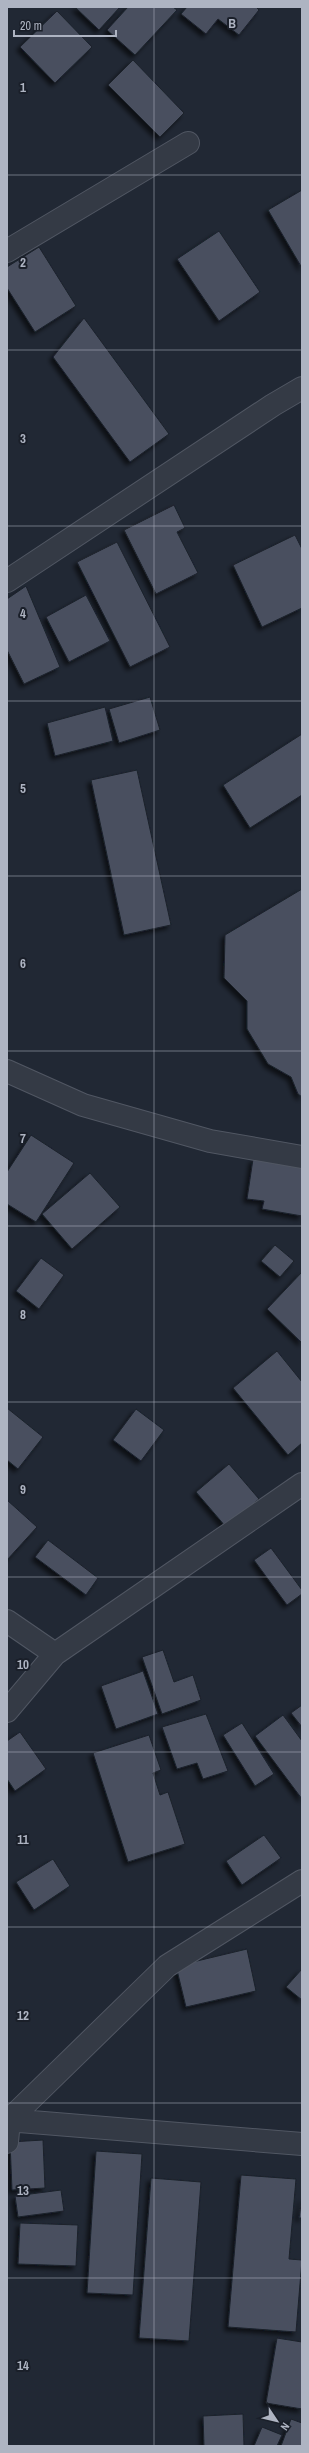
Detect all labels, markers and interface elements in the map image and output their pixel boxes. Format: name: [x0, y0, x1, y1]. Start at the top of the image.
scale bar: [14, 12, 116, 38]
text: B: [228, 15, 236, 32]
text: 20 m: [20, 18, 42, 34]
text: 1: [20, 79, 26, 96]
text: 2: [20, 254, 26, 271]
text: 3: [20, 430, 26, 447]
text: 4: [20, 605, 26, 622]
text: 5: [20, 780, 26, 797]
text: 6: [20, 955, 26, 972]
text: 7: [20, 1130, 26, 1147]
text: 8: [20, 1306, 26, 1323]
text: 9: [20, 1481, 26, 1498]
text: 10: [17, 1656, 29, 1673]
text: 11: [17, 1831, 29, 1848]
text: 12: [17, 2007, 29, 2024]
text: 13: [17, 2182, 29, 2199]
text: 14: [17, 2357, 29, 2374]
north arrow: [257, 2401, 297, 2441]
text: N: [278, 2420, 293, 2433]

